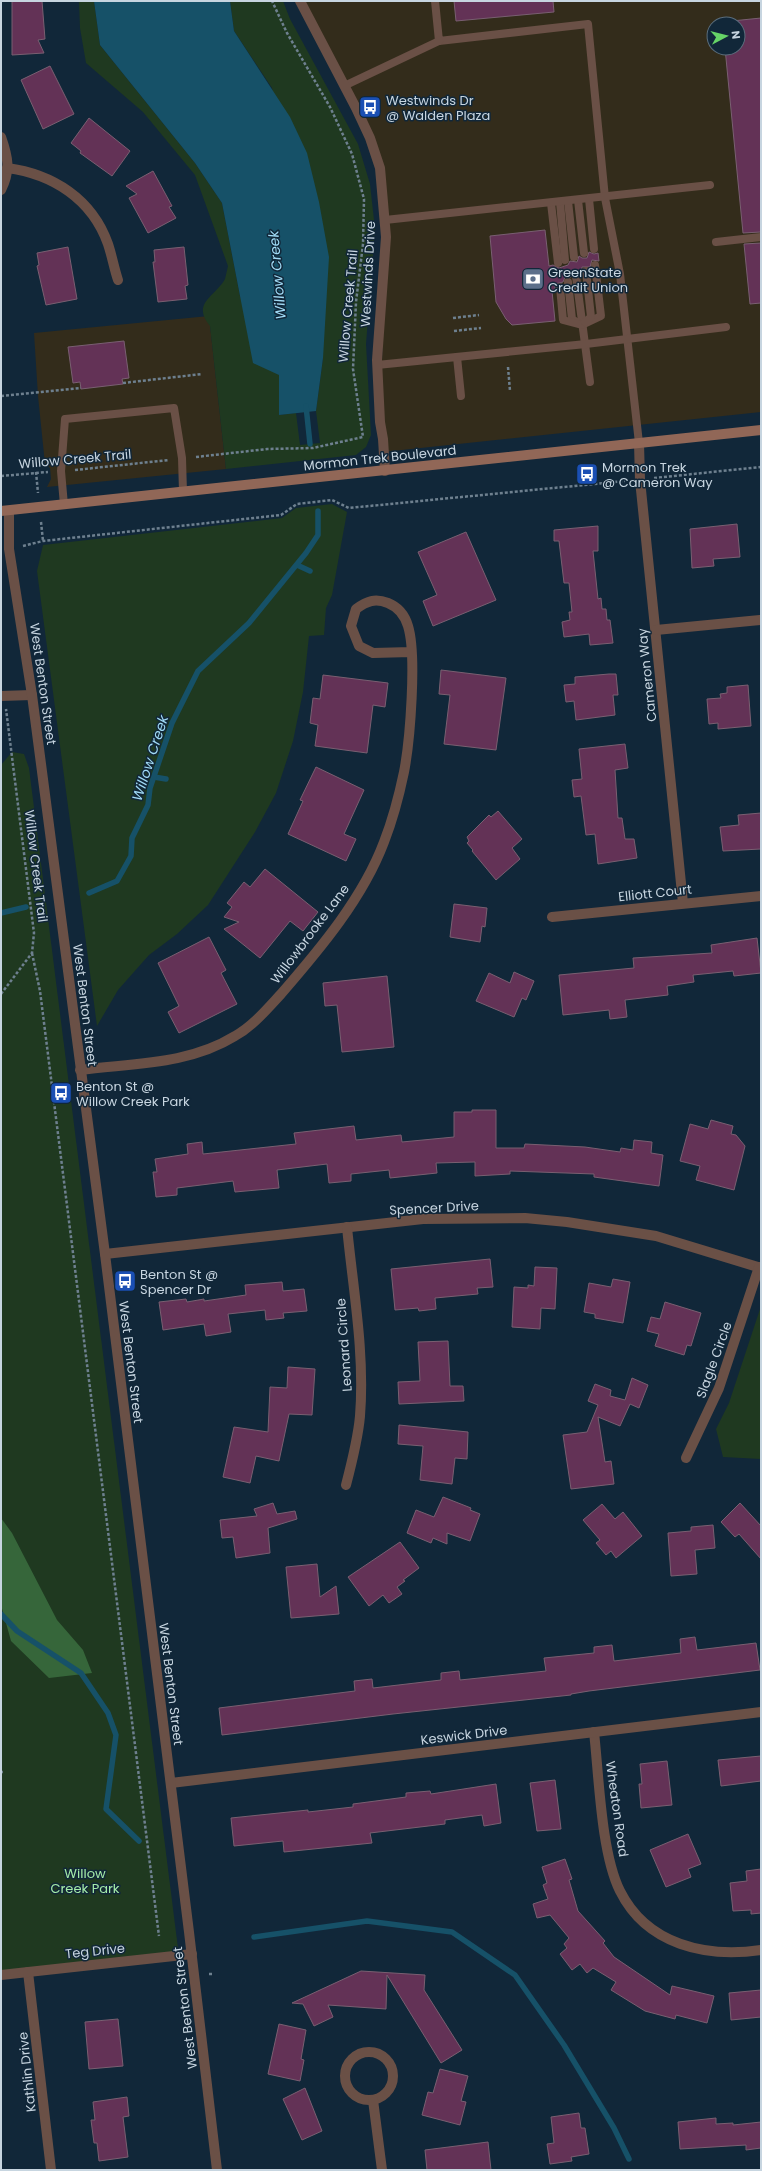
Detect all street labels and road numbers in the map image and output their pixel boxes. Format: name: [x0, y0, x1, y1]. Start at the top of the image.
street label: Westwinds Drive: [356, 221, 380, 327]
street label: Willow Creek Trail: [334, 249, 362, 363]
street label: Mormon Trek Boulevard: [303, 441, 457, 475]
street label: Willow Creek Trail: [18, 445, 132, 473]
street label: West Benton Street: [25, 622, 61, 746]
street label: Cameron Way: [633, 627, 661, 723]
street label: Willow Creek Trail: [20, 809, 52, 923]
street label: Willowbrooke Lane: [266, 880, 354, 988]
street label: Elliott Court: [617, 880, 693, 906]
street label: West Benton Street: [68, 943, 102, 1067]
street label: Spencer Drive: [389, 1196, 479, 1220]
street label: Leonard Circle: [331, 1298, 357, 1392]
street label: West Benton Street: [114, 1300, 148, 1424]
street label: Slagle Circle: [691, 1319, 737, 1401]
street label: West Benton Street: [154, 1622, 188, 1746]
street label: Keswick Drive: [420, 1720, 508, 1750]
street label: Wheaton Road: [601, 1760, 633, 1858]
street label: Teg Drive: [64, 1938, 126, 1964]
street label: West Benton Street: [168, 1946, 202, 2070]
street label: Kathlin Drive: [13, 2031, 41, 2113]

